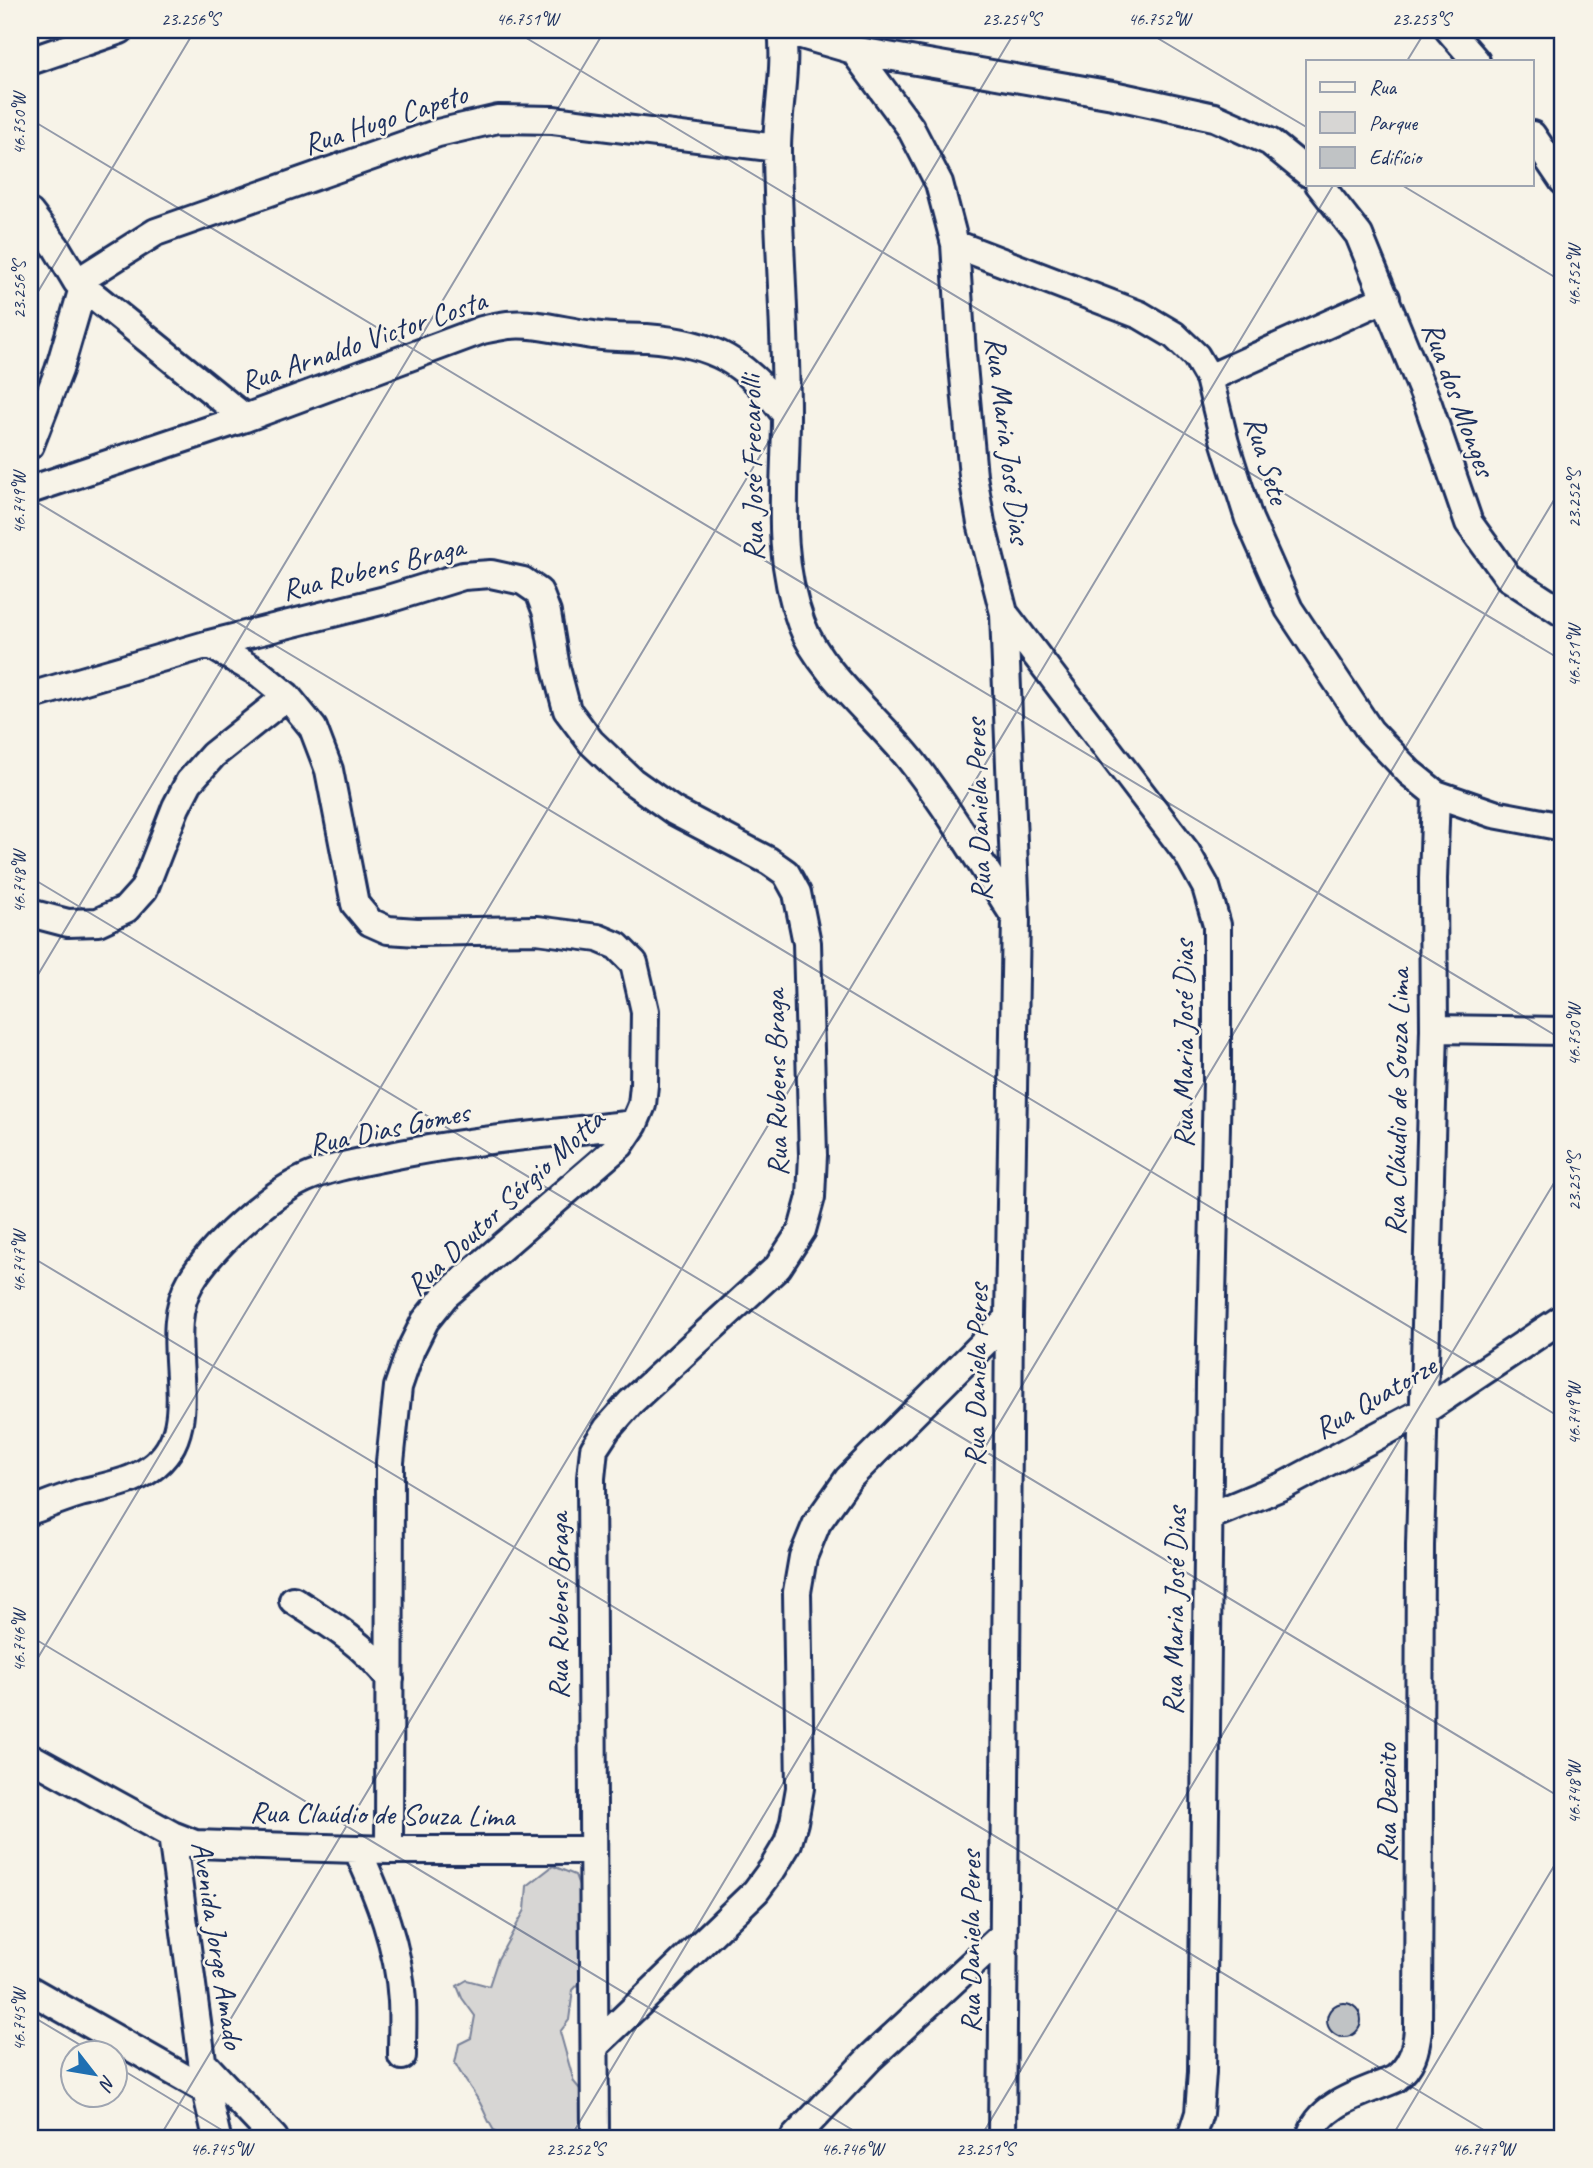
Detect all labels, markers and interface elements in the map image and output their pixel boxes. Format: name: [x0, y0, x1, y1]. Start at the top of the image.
text: 23.256°S: [161, 8, 222, 30]
text: 46.751°W: [496, 8, 561, 30]
text: 23.254°S: [982, 8, 1043, 30]
text: 46.752°W: [1128, 8, 1193, 30]
text: 23.253°S: [1392, 8, 1453, 30]
legend: [1306, 60, 1534, 186]
street label: Rua Hugo Capeto: [298, 74, 473, 163]
text: Rua: [1369, 74, 1397, 100]
text: 46.750°W: [8, 90, 30, 155]
text: Parque: [1369, 110, 1418, 136]
text: Edifício: [1369, 144, 1424, 170]
text: 46.752°W: [1563, 242, 1585, 307]
text: 23.256°S: [8, 258, 30, 319]
street label: Rua Arnaldo Victor Costa: [235, 280, 493, 401]
street label: Rua dos Monges: [1413, 316, 1505, 484]
street label: Rua Maria José Dias: [976, 334, 1040, 548]
street label: Rua José Frecarolli: [731, 371, 773, 561]
street label: Rua Sete: [1236, 412, 1299, 511]
text: 23.252°S: [1563, 467, 1585, 528]
text: 46.749°W: [8, 469, 30, 534]
street label: Rua Rubens Braga: [278, 526, 471, 609]
text: 46.751°W: [1563, 622, 1585, 687]
street label: Rua Daniela Peres: [956, 715, 1000, 902]
text: 46.748°W: [8, 848, 30, 913]
street label: Rua Maria José Dias: [1164, 937, 1202, 1148]
street label: Rua Cláudio de Souza Lima: [1376, 966, 1418, 1236]
street label: Rua Rubens Braga: [755, 987, 797, 1177]
text: 46.750°W: [1563, 1001, 1585, 1066]
street label: Rua Dias Gomes: [305, 1092, 475, 1164]
street label: Rua Doutor Sérgio Motta: [398, 1099, 614, 1304]
text: 23.251°S: [1563, 1150, 1585, 1211]
text: 46.747°W: [8, 1228, 30, 1293]
street label: Rua Daniela Peres: [955, 1281, 997, 1467]
street label: Rua Quatorze: [1307, 1346, 1445, 1447]
text: 46.749°W: [1563, 1380, 1585, 1445]
street label: Rua Maria José Dias: [1153, 1504, 1195, 1715]
street label: Rua Rubens Braga: [539, 1510, 577, 1699]
text: 46.746°W: [8, 1607, 30, 1672]
street label: Rua Dezoito: [1367, 1742, 1405, 1862]
text: 46.748°W: [1563, 1759, 1585, 1824]
street label: Rua Claúdio de Souza Lima: [249, 1793, 517, 1835]
street label: Avenida Jorge Amado: [183, 1839, 253, 2053]
street label: Rua Daniela Peres: [951, 1848, 989, 2033]
text: 46.745°W: [8, 1986, 30, 2051]
north arrow: [60, 2038, 130, 2108]
text: N: [93, 2071, 121, 2096]
text: 46.745°W: [190, 2138, 255, 2160]
text: 23.252°S: [546, 2138, 607, 2160]
text: 46.746°W: [821, 2138, 886, 2160]
text: 23.251°S: [956, 2138, 1017, 2160]
text: 46.747°W: [1452, 2138, 1517, 2160]

